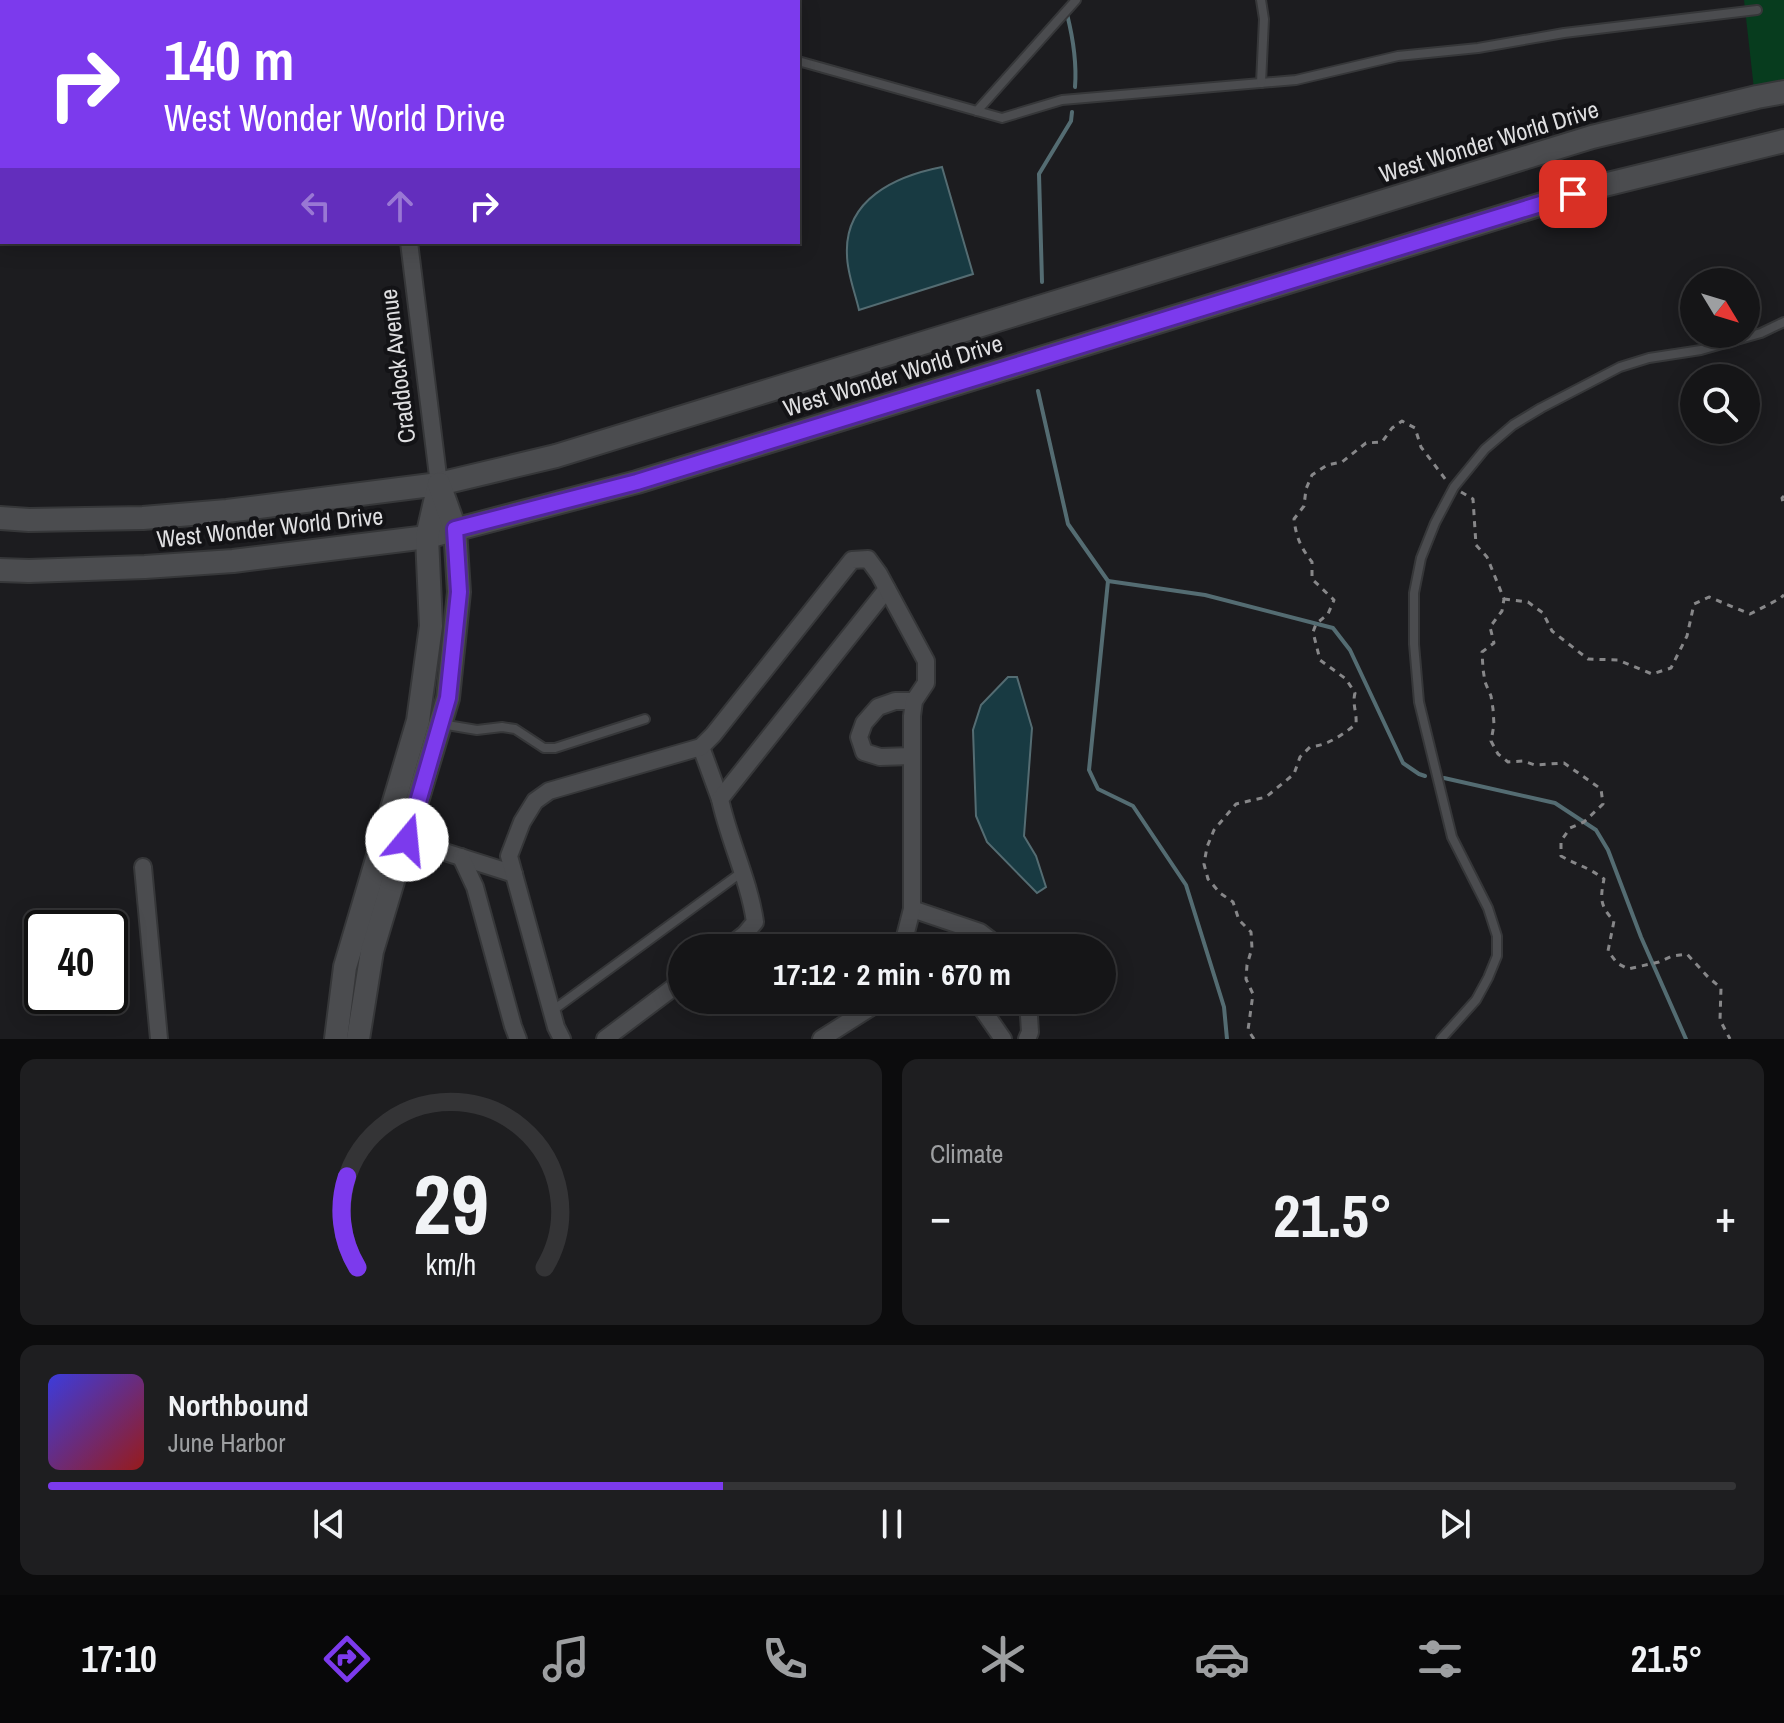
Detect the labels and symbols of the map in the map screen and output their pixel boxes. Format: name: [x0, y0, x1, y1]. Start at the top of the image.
street label: West Wonder World Drive: [1375, 92, 1602, 190]
pin: [1539, 160, 1607, 228]
north arrow: [1680, 268, 1760, 348]
street label: Craddock Avenue: [372, 287, 422, 445]
street label: West Wonder World Drive: [779, 326, 1006, 424]
street label: West Wonder World Drive: [155, 499, 385, 555]
position arrow: [365, 798, 449, 882]
speed limit sign: 40: [24, 910, 128, 1014]

